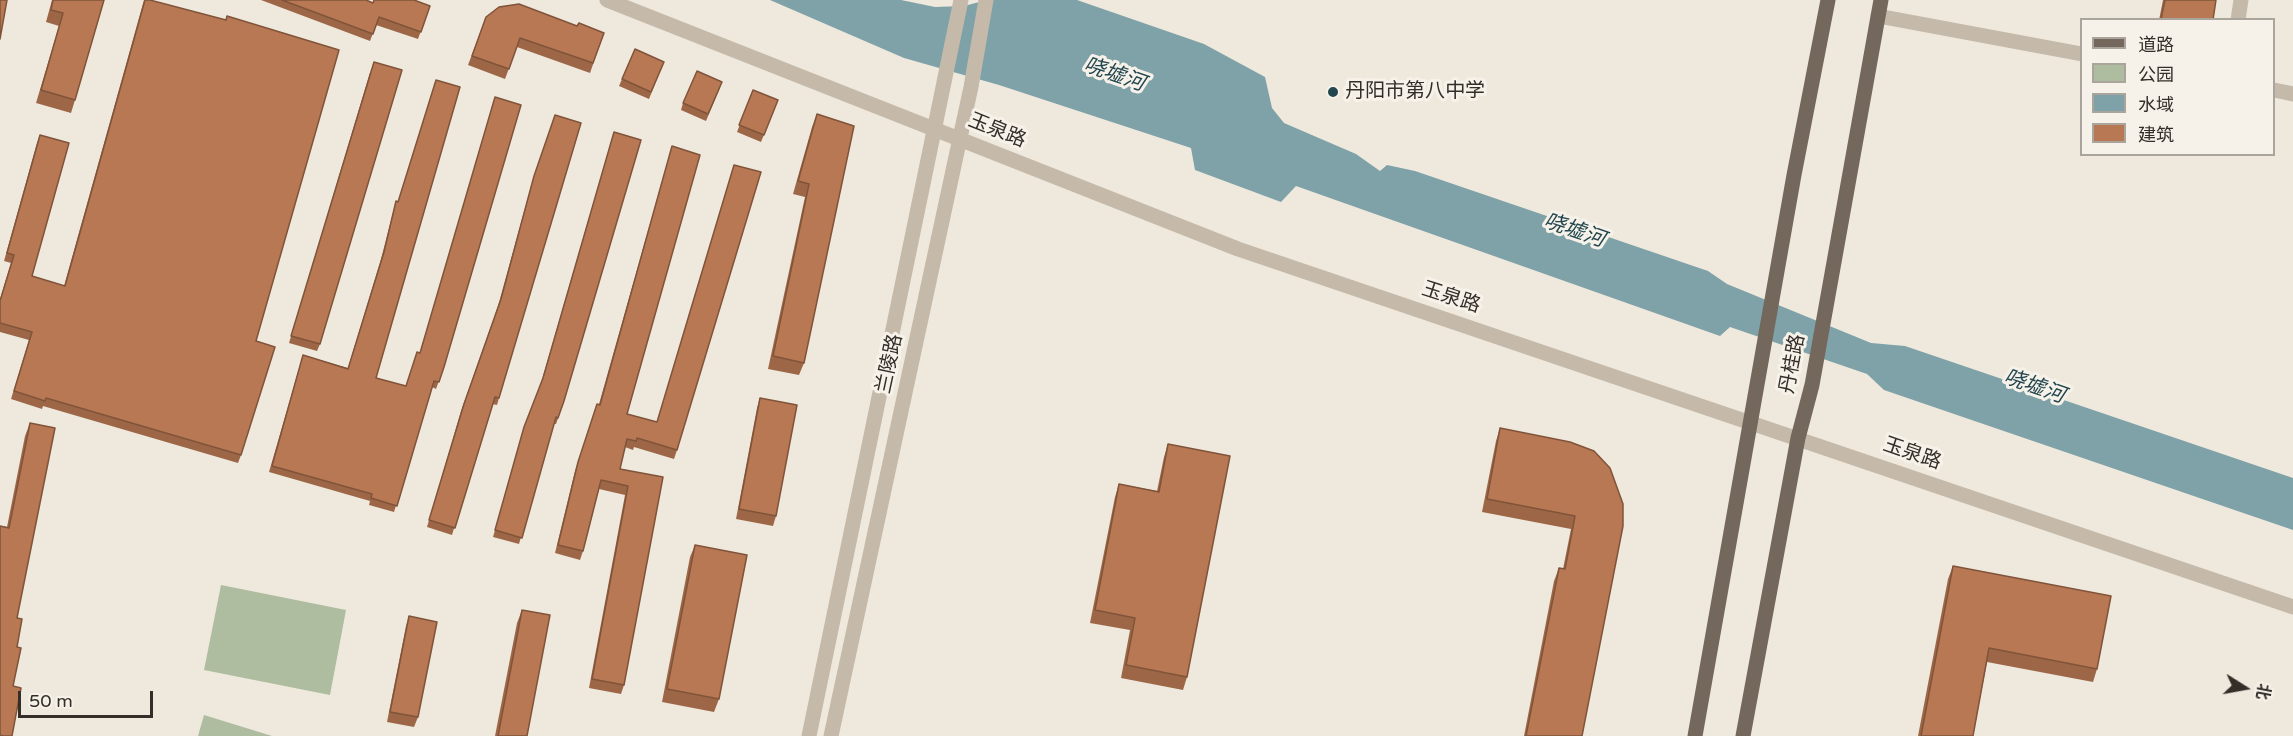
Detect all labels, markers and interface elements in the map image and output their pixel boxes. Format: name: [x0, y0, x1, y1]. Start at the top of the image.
legend: [2080, 18, 2275, 156]
text: 道路: [2138, 34, 2174, 56]
water label: 哓墟河: [1080, 53, 1148, 97]
text: 公园: [2138, 64, 2174, 86]
place label: 丹阳市第八中学: [1345, 80, 1485, 104]
marker: 丹阳市第八中学: [1326, 85, 1340, 99]
text: 水域: [2138, 94, 2174, 116]
street label: 玉泉路: [965, 109, 1029, 153]
text: 建筑: [2138, 124, 2174, 146]
water label: 哓墟河: [1540, 209, 1608, 253]
street label: 玉泉路: [1419, 277, 1483, 319]
street label: 兰陵路: [872, 332, 908, 396]
street label: 丹桂路: [1775, 332, 1811, 396]
water label: 哓墟河: [2000, 365, 2068, 409]
street label: 玉泉路: [1880, 433, 1944, 475]
north arrow: [2215, 658, 2275, 718]
scale bar: [21, 679, 156, 717]
text: 北: [2251, 682, 2274, 701]
text: 50 m: [29, 690, 73, 712]

